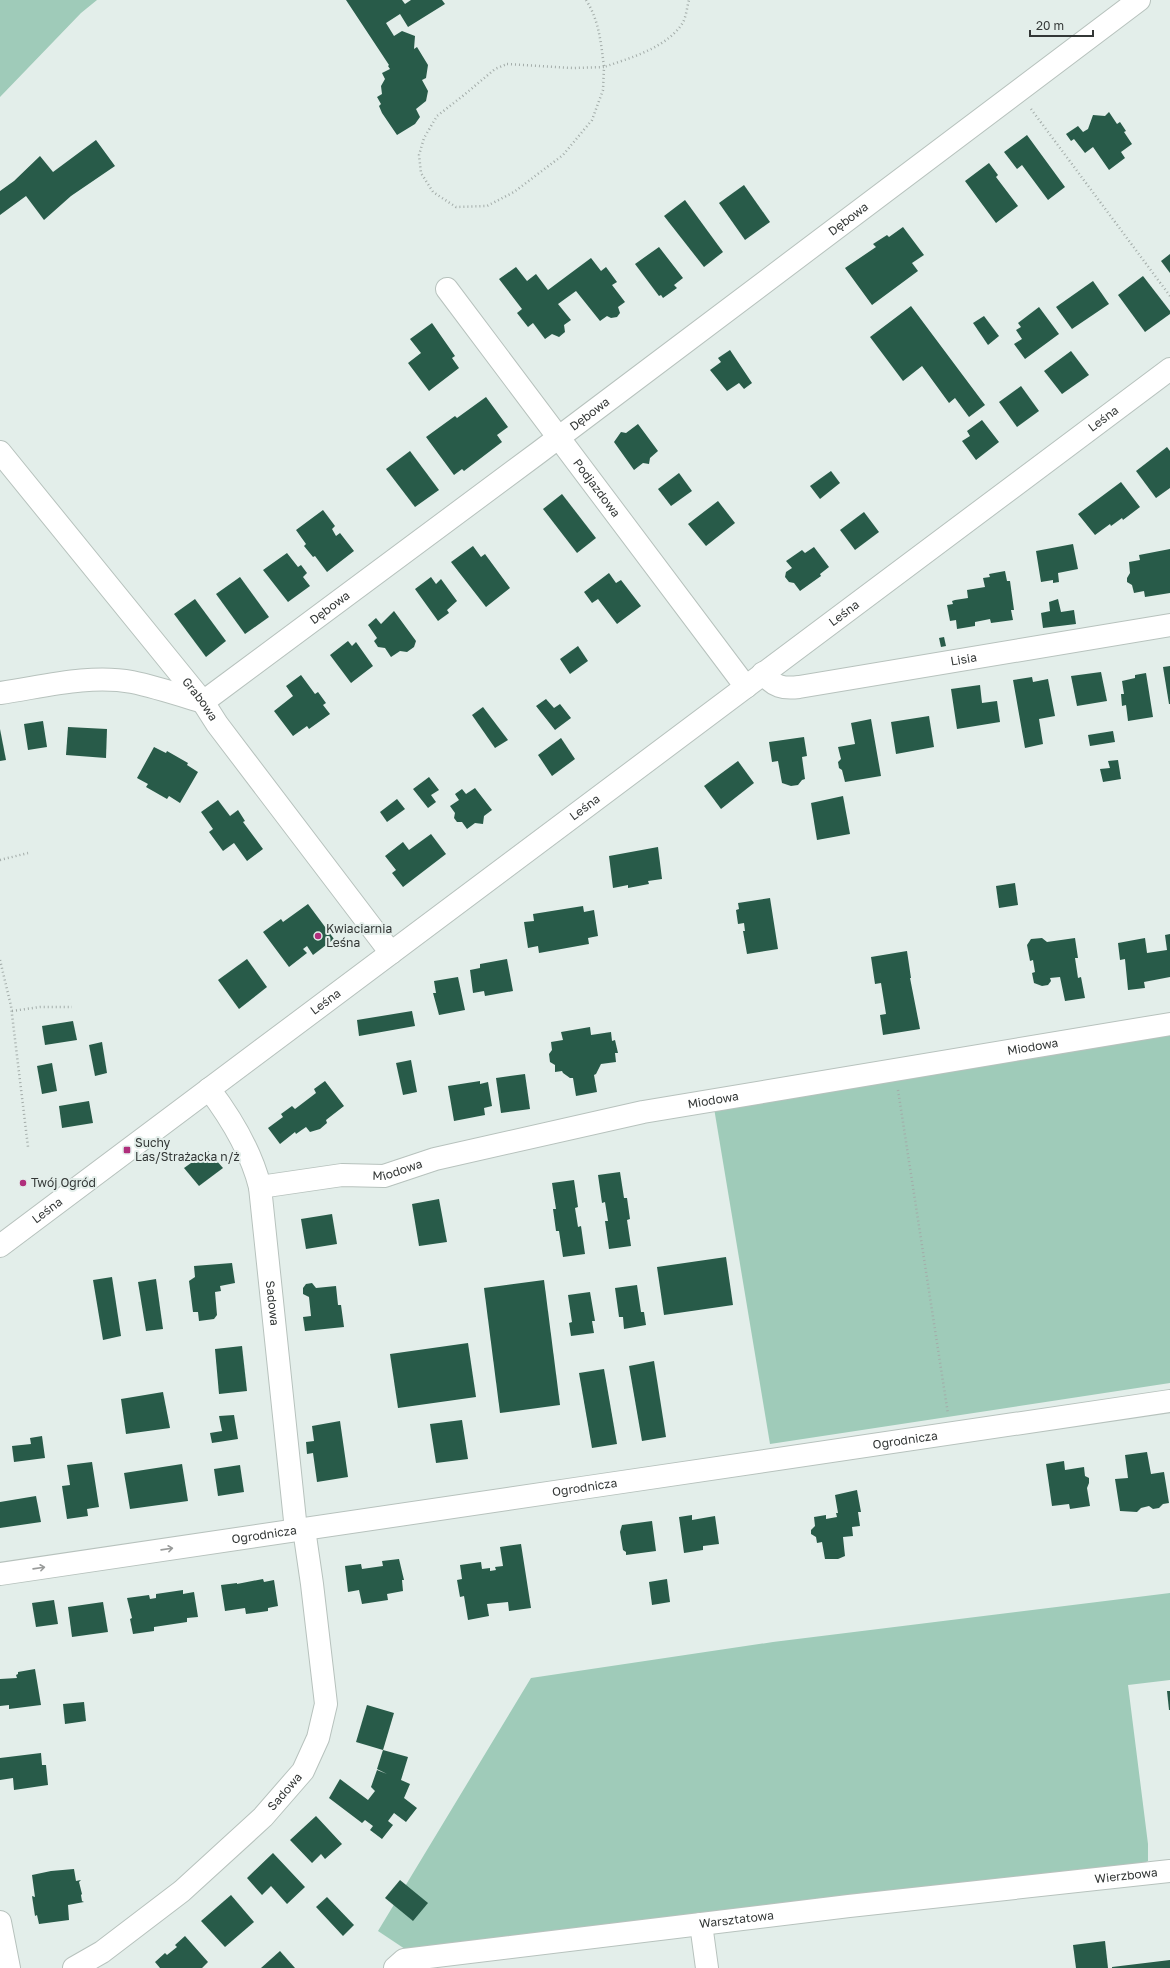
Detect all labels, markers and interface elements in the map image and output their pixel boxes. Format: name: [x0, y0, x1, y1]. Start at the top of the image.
scale bar: [1030, 12, 1093, 38]
text: 20 m: [1036, 18, 1064, 33]
street label: Dębowa: [825, 199, 871, 239]
street label: Dębowa: [566, 394, 612, 434]
street label: Leśna: [1085, 402, 1121, 435]
street label: Podjazdowa: [570, 456, 624, 520]
street label: Dębowa: [307, 588, 353, 627]
street label: Leśna: [826, 597, 862, 629]
street label: Lisia: [949, 649, 978, 669]
street label: Grabowa: [179, 674, 221, 724]
street label: Leśna: [566, 791, 603, 823]
place label: Kwiaciarnia Leśna: [326, 921, 392, 950]
marker: Kwiaciarnia Leśna: [313, 931, 323, 941]
street label: Leśna: [307, 985, 344, 1018]
street label: Miodowa: [1006, 1035, 1059, 1058]
street label: Miodowa: [686, 1088, 740, 1111]
place label: Suchy Las/Strażacka n/ż: [135, 1135, 240, 1164]
marker: Suchy Las/Strażacka n/ż: [122, 1145, 132, 1155]
street label: Miodowa: [372, 1156, 424, 1183]
place label: Twój Ogród: [31, 1175, 96, 1190]
marker: Twój Ogród: [18, 1178, 28, 1188]
street label: Leśna: [29, 1194, 65, 1226]
street label: Sadowa: [263, 1280, 283, 1326]
street label: Ogrodnicza: [872, 1428, 939, 1452]
street label: Ogrodnicza: [551, 1475, 618, 1499]
street label: Ogrodnicza: [231, 1522, 298, 1547]
one-way arrow: [160, 1545, 173, 1553]
one-way arrow: [32, 1564, 45, 1572]
street label: Sadowa: [264, 1769, 305, 1813]
street label: Wierzbowa: [1094, 1864, 1158, 1886]
street label: Warsztatowa: [698, 1907, 775, 1931]

